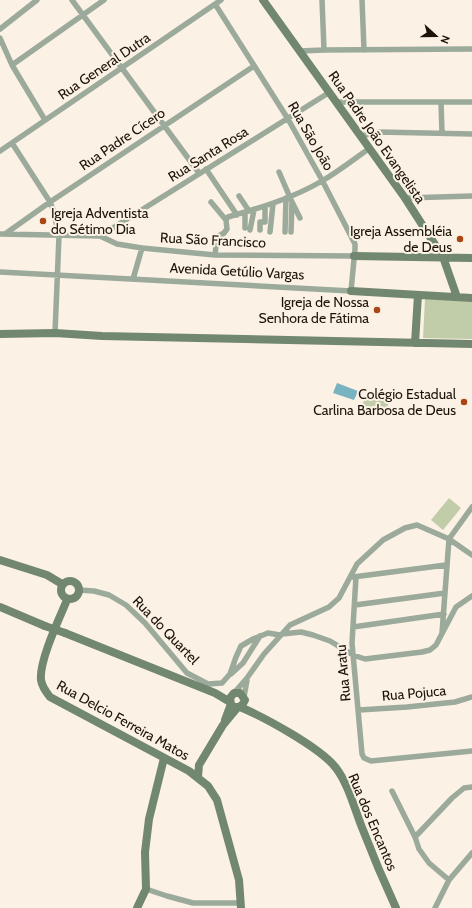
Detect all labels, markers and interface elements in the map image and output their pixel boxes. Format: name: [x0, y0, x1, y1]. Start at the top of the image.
north arrow: [416, 16, 456, 56]
street label: Rua General Dutra: [54, 28, 154, 104]
text: N: [437, 33, 453, 46]
street label: Rua Padre João Evangelista: [324, 67, 430, 207]
street label: Rua São João: [284, 98, 338, 174]
street label: Rua Padre Cícero: [76, 103, 169, 174]
street label: Rua Santa Rosa: [165, 122, 252, 186]
place label: Igreja Adventista do Sétimo Dia: [51, 204, 149, 238]
marker: Igreja Adventista do Sétimo Dia: [38, 216, 48, 226]
place label: Igreja Assembléia de Deus: [350, 222, 452, 256]
street label: Rua São Francisco: [160, 228, 267, 252]
marker: Igreja Assembléia de Deus: [455, 234, 465, 244]
street label: Avenida Getúlio Vargas: [169, 258, 305, 284]
place label: Igreja de Nossa Senhora de Fátima: [258, 293, 369, 327]
marker: Igreja de Nossa Senhora de Fátima: [372, 305, 382, 315]
place label: Colégio Estadual Carlina Barbosa de Deus: [313, 385, 457, 419]
marker: Colégio Estadual Carlina Barbosa de Deus: [459, 397, 469, 407]
street label: Rua do Quartel: [129, 592, 204, 669]
street label: Rua Aratu: [332, 644, 354, 702]
street label: Rua Delcio Ferreira Matos: [53, 676, 193, 764]
street label: Rua Pojuca: [381, 681, 447, 705]
street label: Rua dos Encantos: [344, 770, 402, 874]

